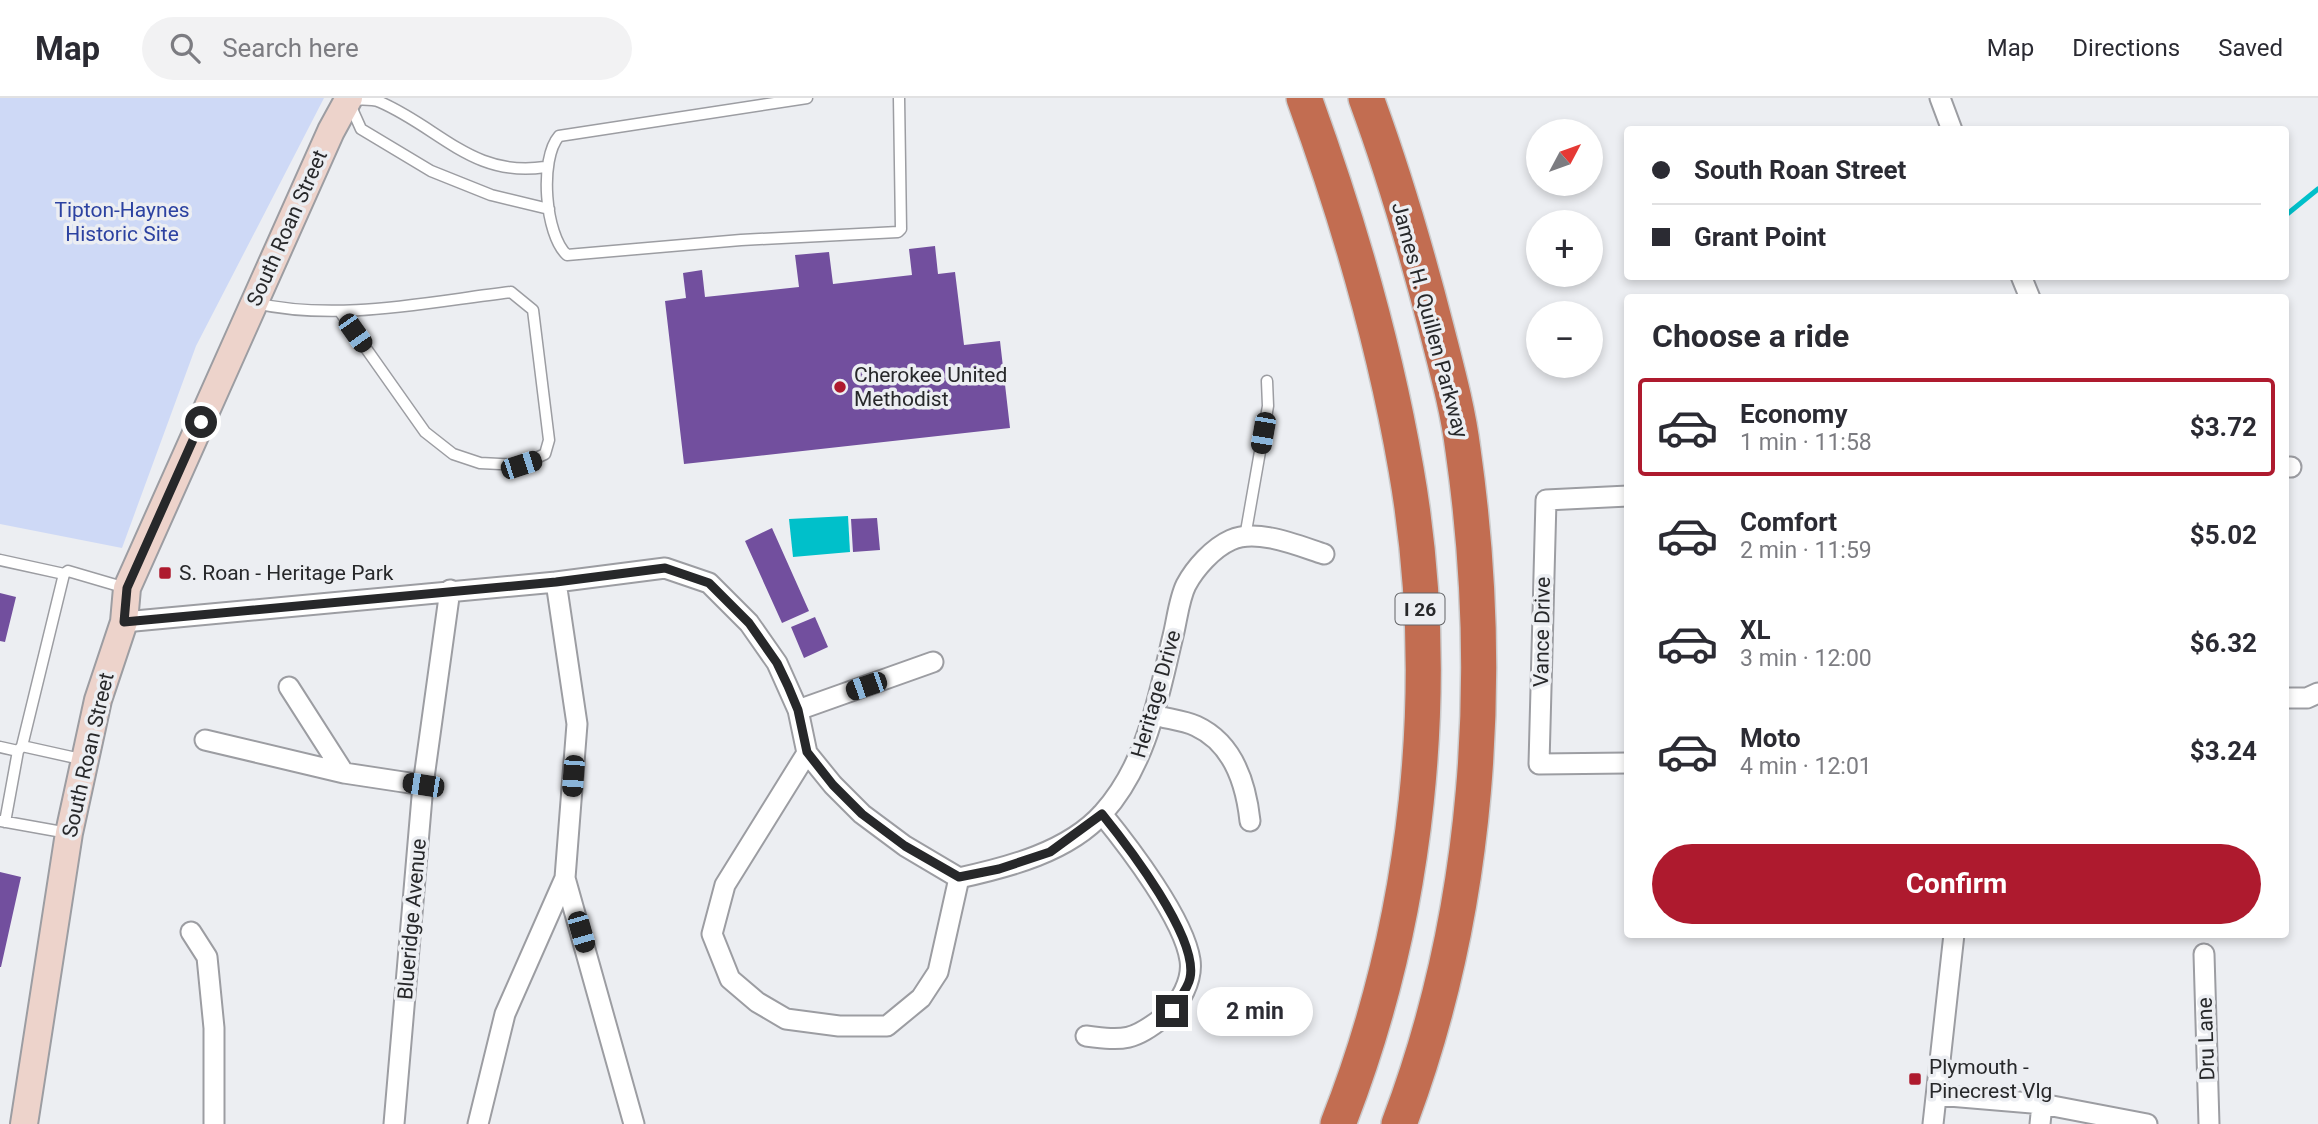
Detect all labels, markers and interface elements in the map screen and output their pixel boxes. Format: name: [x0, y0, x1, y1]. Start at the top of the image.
search box: [142, 17, 632, 80]
text: Map: [35, 29, 100, 68]
icon: search: [166, 29, 204, 67]
text: Search here: [222, 33, 359, 63]
text: Map: [1987, 34, 2034, 62]
text: Directions: [2072, 34, 2180, 62]
text: Saved: [2218, 34, 2283, 62]
north arrow: [1526, 119, 1603, 196]
map controls: [1526, 119, 1603, 378]
street label: South Roan Street: [242, 146, 332, 310]
text: South Roan Street: [1694, 155, 1906, 185]
park label: Tipton-Haynes Historic Site: [54, 198, 190, 246]
street label: James H. Quillen Parkway: [1387, 200, 1473, 440]
button: +: [1526, 210, 1603, 287]
text: Grant Point: [1694, 222, 1826, 252]
button: −: [1526, 301, 1603, 378]
car: [335, 310, 376, 356]
text: Choose a ride: [1652, 317, 1849, 355]
place label: Cherokee United Methodist: [854, 363, 1007, 411]
marker: Cherokee United Methodist: [832, 379, 848, 395]
icon: car: [1656, 396, 1719, 459]
text: Economy: [1740, 399, 1847, 429]
route start: [185, 406, 217, 438]
car: [1250, 410, 1277, 456]
text: $3.72: [2190, 412, 2257, 442]
text: 1 min · 11:58: [1740, 429, 1872, 456]
car: [498, 449, 545, 481]
icon: car: [1656, 504, 1719, 567]
text: Comfort: [1740, 507, 1837, 537]
text: $5.02: [2190, 520, 2257, 550]
text: 2 min · 11:59: [1740, 537, 1872, 564]
place label: S. Roan - Heritage Park: [179, 561, 394, 585]
marker: S. Roan - Heritage Park: [157, 565, 173, 581]
street label: Vance Drive: [1529, 577, 1555, 687]
road number: I 26: [1396, 594, 1444, 624]
icon: car: [1656, 612, 1719, 675]
text: XL: [1740, 615, 1771, 645]
street label: Heritage Drive: [1126, 627, 1186, 761]
text: $6.32: [2190, 628, 2257, 658]
text: 3 min · 12:00: [1740, 645, 1872, 672]
car: [843, 669, 890, 703]
street label: South Roan Street: [57, 670, 119, 840]
icon: car: [1656, 720, 1719, 783]
text: Moto: [1740, 723, 1801, 753]
text: $3.24: [2190, 736, 2257, 766]
text: 4 min · 12:01: [1740, 753, 1872, 780]
car: [562, 754, 585, 798]
car: [401, 771, 446, 799]
street label: Blueridge Avenue: [393, 837, 431, 1001]
button: Confirm: [1652, 844, 2261, 924]
car: [566, 909, 597, 955]
callout: 2 min: [1196, 986, 1312, 1035]
route end: [1156, 995, 1188, 1027]
street label: Dru Lane: [2193, 997, 2219, 1081]
text: 2 min: [1226, 998, 1284, 1025]
place label: Plymouth - Pinecrest Vlg: [1929, 1055, 2052, 1103]
marker: Plymouth - Pinecrest Vlg: [1907, 1071, 1923, 1087]

